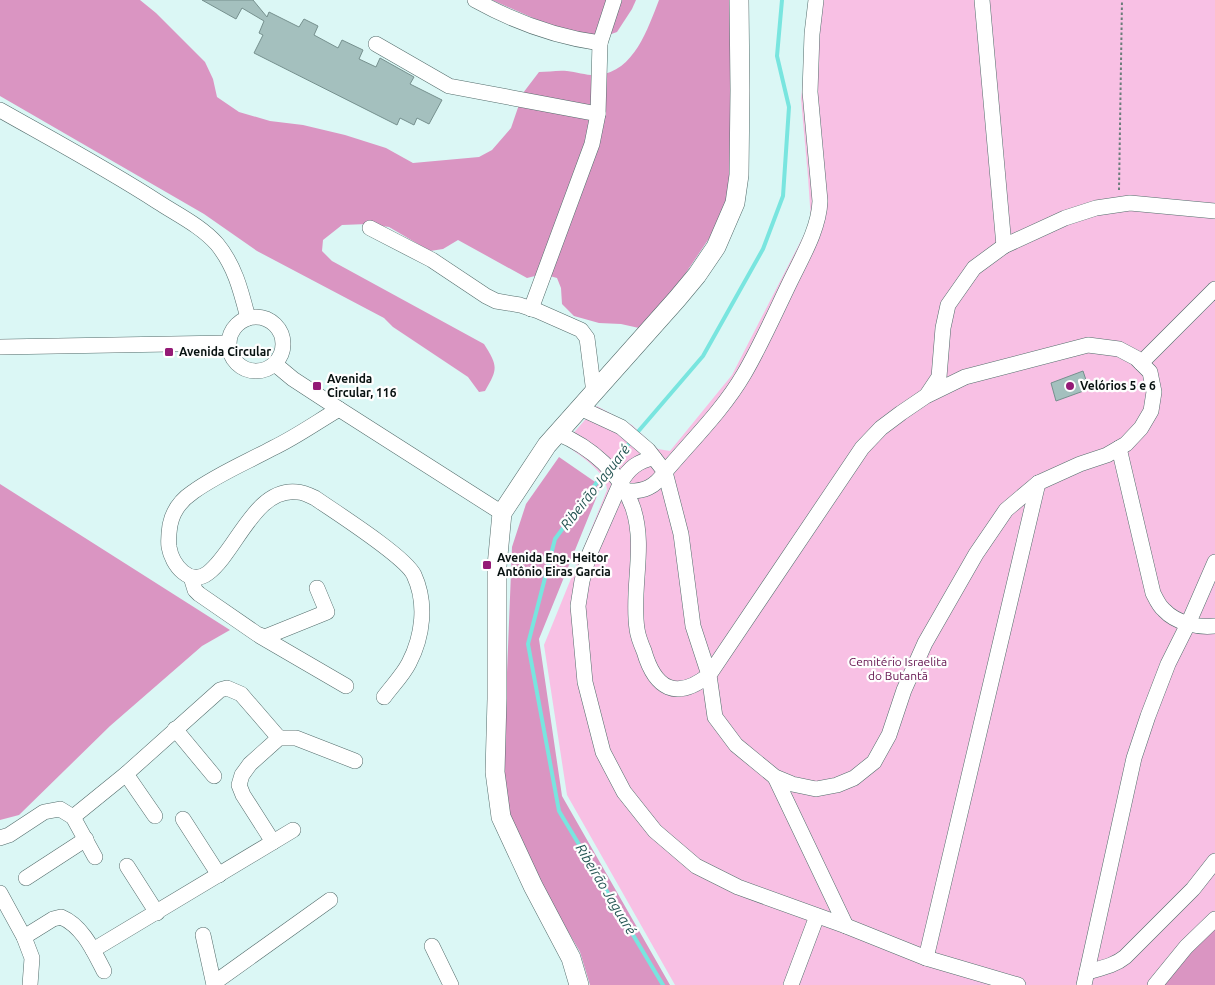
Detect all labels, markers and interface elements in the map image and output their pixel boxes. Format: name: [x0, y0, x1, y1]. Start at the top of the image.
place label: Avenida Circular: [179, 345, 271, 358]
marker: Avenida Circular: [163, 346, 175, 358]
place label: Avenida Circular, 116: [327, 372, 397, 399]
place label: Velórios 5 e 6: [1080, 379, 1156, 392]
marker: Avenida Circular, 116: [311, 380, 323, 392]
marker: Velórios 5 e 6: [1064, 380, 1076, 392]
water label: Ribeirão Jaguaré: [557, 441, 633, 533]
place label: Avenida Eng. Heitor Antônio Eiras Garcia: [497, 551, 611, 578]
marker: Avenida Eng. Heitor Antônio Eiras Garcia: [481, 559, 493, 571]
park label: Cemitério Israelita do Butantã: [849, 655, 947, 682]
water label: Ribeirão Jaguaré: [573, 841, 639, 937]

